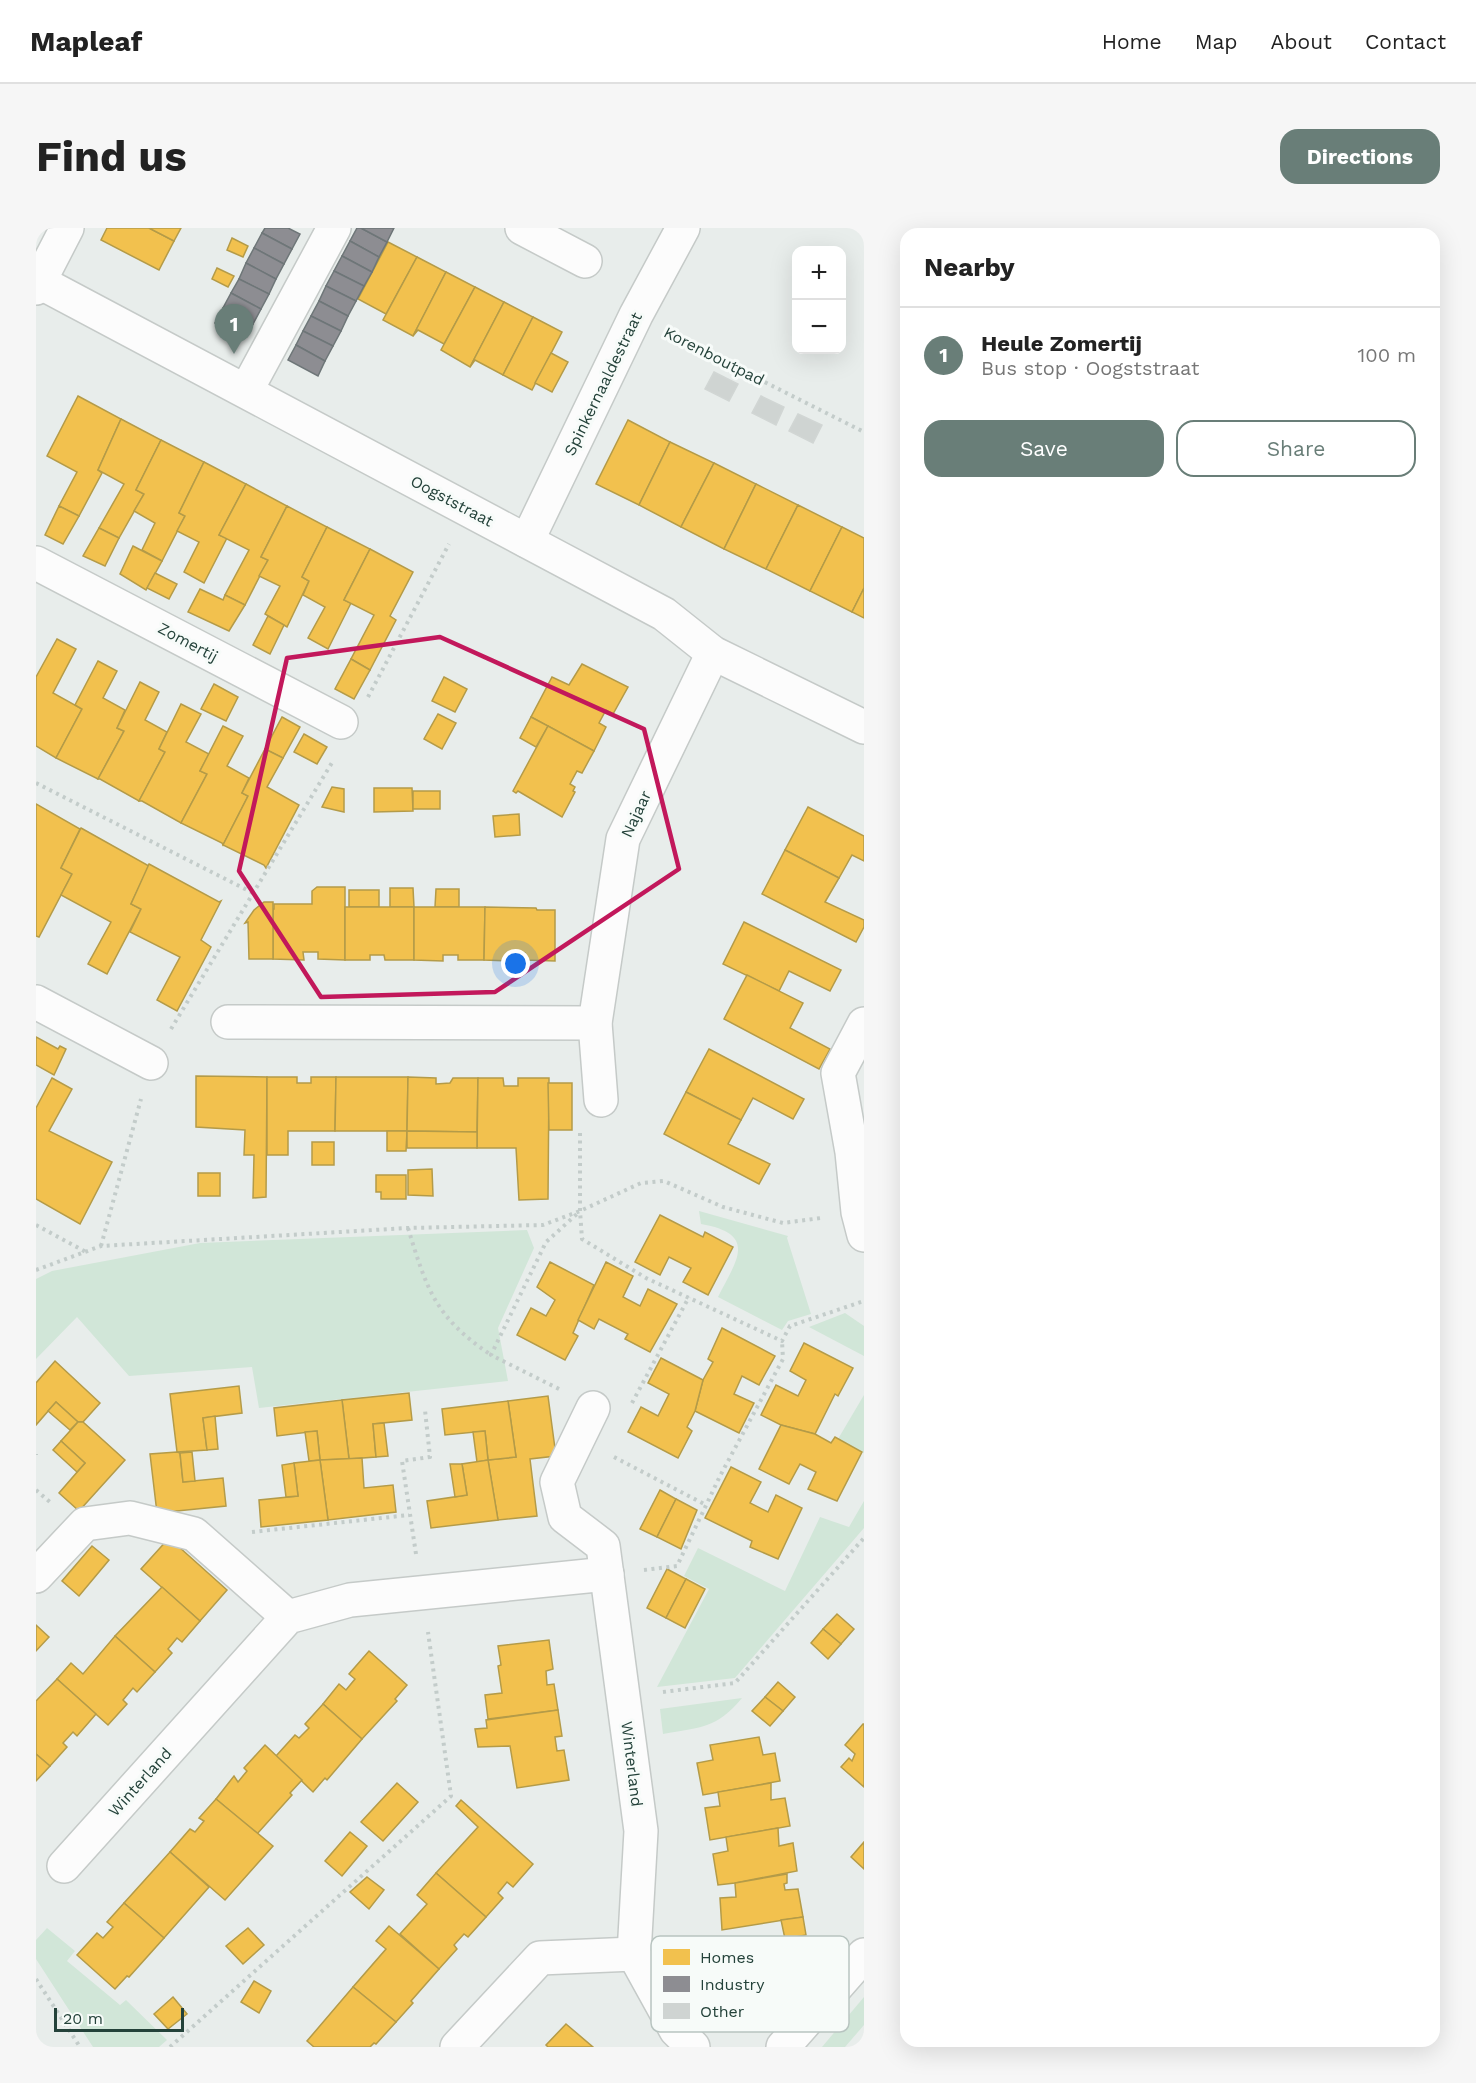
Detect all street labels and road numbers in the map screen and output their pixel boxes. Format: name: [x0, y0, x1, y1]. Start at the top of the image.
street label: Spinkernaaldestraat: [560, 309, 646, 459]
street label: Korenboutpad: [661, 323, 767, 389]
street label: Oogststraat: [407, 471, 497, 531]
street label: Zomertij: [155, 618, 221, 666]
street label: Najaar: [617, 787, 655, 840]
street label: Winterland: [617, 1720, 647, 1808]
street label: Winterland: [104, 1744, 176, 1820]

